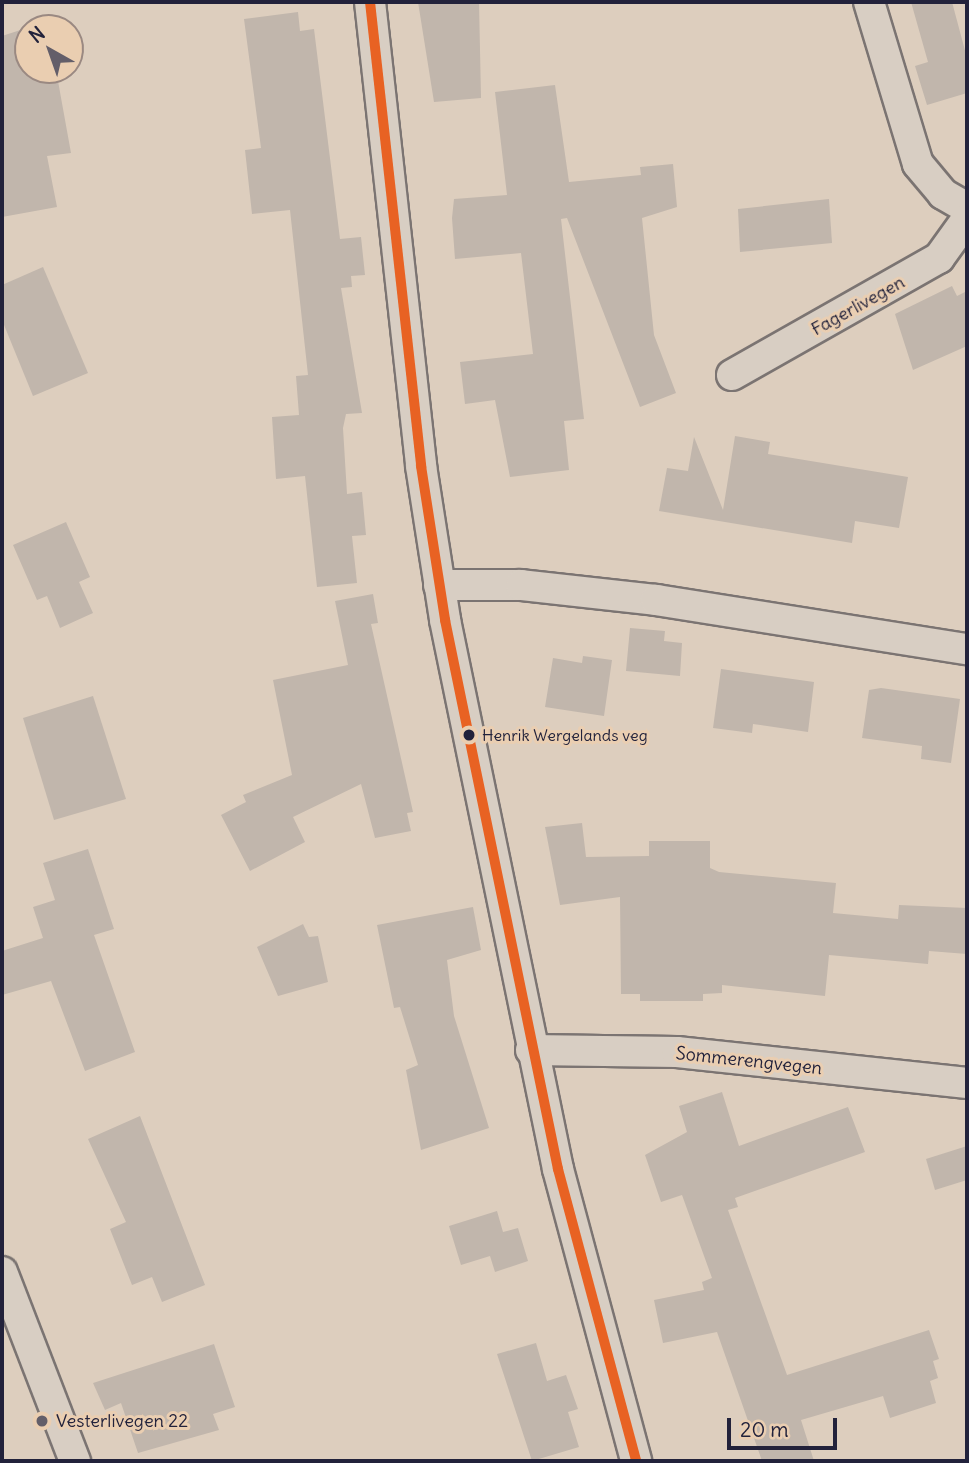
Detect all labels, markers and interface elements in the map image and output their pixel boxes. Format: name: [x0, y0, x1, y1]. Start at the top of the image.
north arrow: [14, 14, 84, 84]
text: N: [24, 21, 50, 48]
street label: Fagerlivegen: [808, 272, 908, 340]
place label: Henrik Wergelands veg: [482, 725, 648, 745]
marker: Henrik Wergelands veg: [462, 728, 476, 742]
street label: Sommerengvegen: [675, 1043, 823, 1079]
scale bar: [731, 1404, 841, 1448]
place label: Vesterlivegen 22: [56, 1410, 188, 1432]
marker: Vesterlivegen 22: [34, 1413, 50, 1429]
text: 20 m: [740, 1416, 789, 1443]

